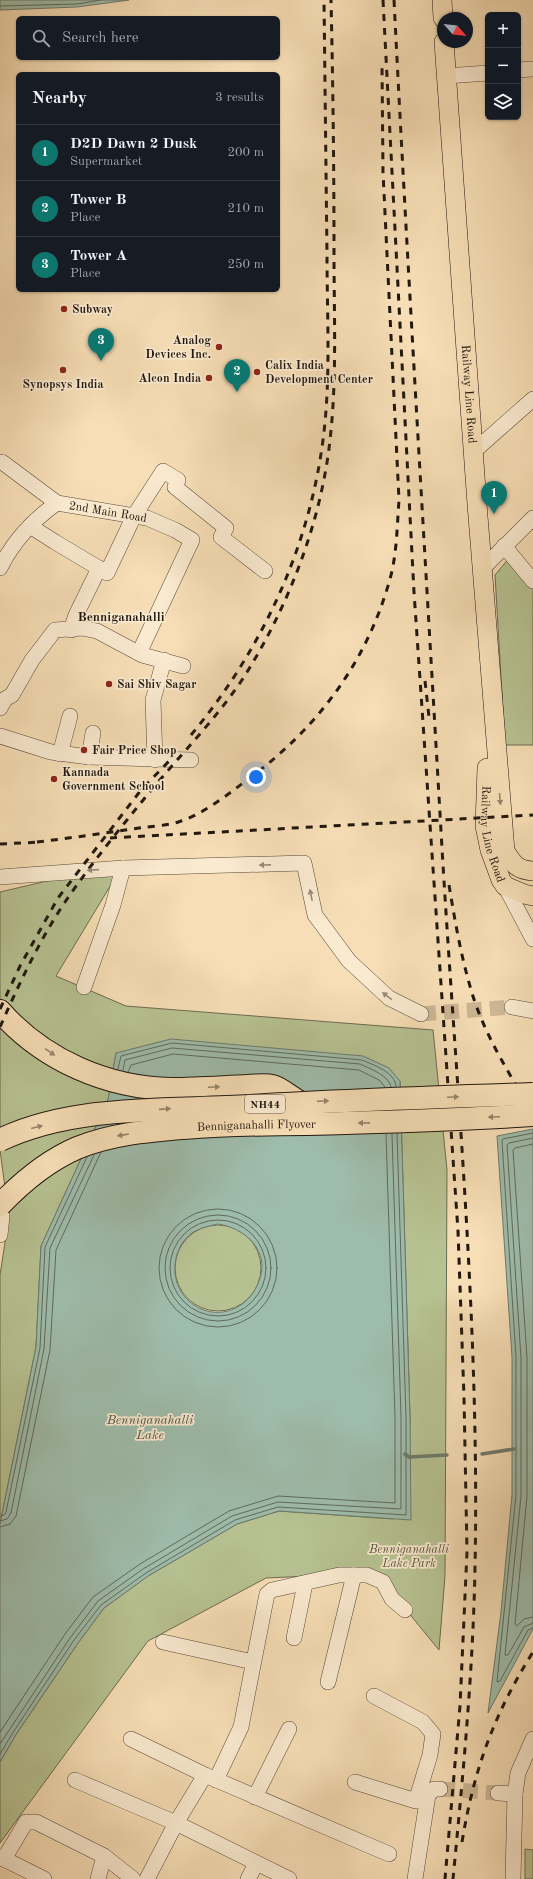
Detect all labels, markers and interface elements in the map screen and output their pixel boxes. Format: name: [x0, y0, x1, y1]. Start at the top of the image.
north arrow: [437, 12, 473, 48]
map controls: [485, 12, 521, 120]
button: +: [485, 12, 521, 48]
search box: [16, 16, 280, 60]
icon: search: [30, 27, 52, 49]
text: Search here: [62, 31, 139, 46]
button: −: [485, 48, 521, 84]
button: layers: [485, 84, 521, 120]
text: Nearby: [32, 90, 87, 107]
text: 3 results: [215, 91, 264, 104]
text: D2D Dawn 2 Dusk: [70, 137, 198, 152]
text: 1: [41, 146, 49, 159]
text: 200 m: [227, 146, 264, 159]
text: Supermarket: [70, 155, 142, 168]
text: Tower B: [70, 193, 126, 208]
text: 2: [41, 202, 49, 215]
text: 210 m: [227, 202, 264, 215]
text: Place: [70, 211, 100, 224]
text: Tower A: [70, 249, 127, 264]
text: 3: [41, 258, 49, 271]
text: 250 m: [227, 258, 264, 271]
text: Place: [70, 267, 100, 280]
marker: Subway: [59, 304, 69, 314]
place label: Subway: [72, 304, 113, 316]
pin: 3: [88, 328, 114, 361]
place label: Analog Devices Inc.: [145, 335, 211, 361]
marker: Analog Devices Inc.: [214, 342, 224, 352]
street label: Railway Line Road: [459, 344, 478, 444]
pin: 2: [224, 359, 250, 392]
place label: Calix India Development Center: [265, 360, 373, 386]
marker: Synopsys India: [58, 365, 68, 375]
marker: Calix India Development Center: [252, 367, 262, 377]
place label: Alcon India: [139, 373, 201, 385]
marker: Alcon India: [204, 373, 214, 383]
place label: Synopsys India: [22, 379, 104, 391]
pin: 1: [481, 481, 507, 514]
street label: 2nd Main Road: [68, 500, 148, 525]
district label: Benniganahalli: [77, 611, 165, 624]
marker: Sai Shiv Sagar: [104, 679, 114, 689]
place label: Sai Shiv Sagar: [117, 679, 196, 691]
marker: Fair Price Shop: [79, 745, 89, 755]
place label: Fair Price Shop: [92, 745, 176, 757]
place label: Kannada Government School: [62, 767, 165, 793]
your location: [246, 767, 266, 787]
marker: Kannada Government School: [49, 774, 59, 784]
street label: Railway Line Road: [478, 785, 506, 884]
one-way arrow: [497, 793, 503, 805]
one-way arrow: [259, 861, 271, 868]
one-way arrow: [87, 867, 99, 874]
one-way arrow: [307, 889, 313, 901]
one-way arrow: [382, 991, 393, 1000]
one-way arrow: [44, 1048, 55, 1056]
one-way arrow: [208, 1084, 220, 1091]
one-way arrow: [447, 1093, 459, 1100]
road number: NH44: [245, 1095, 285, 1113]
one-way arrow: [317, 1097, 329, 1104]
one-way arrow: [159, 1106, 171, 1113]
one-way arrow: [488, 1114, 500, 1121]
street label: Benniganahalli Flyover: [196, 1119, 316, 1134]
one-way arrow: [358, 1119, 370, 1126]
one-way arrow: [30, 1123, 43, 1129]
one-way arrow: [117, 1132, 129, 1138]
water label: Benniganahalli Lake: [106, 1414, 194, 1442]
park label: Benniganahalli Lake Park: [368, 1544, 449, 1570]

